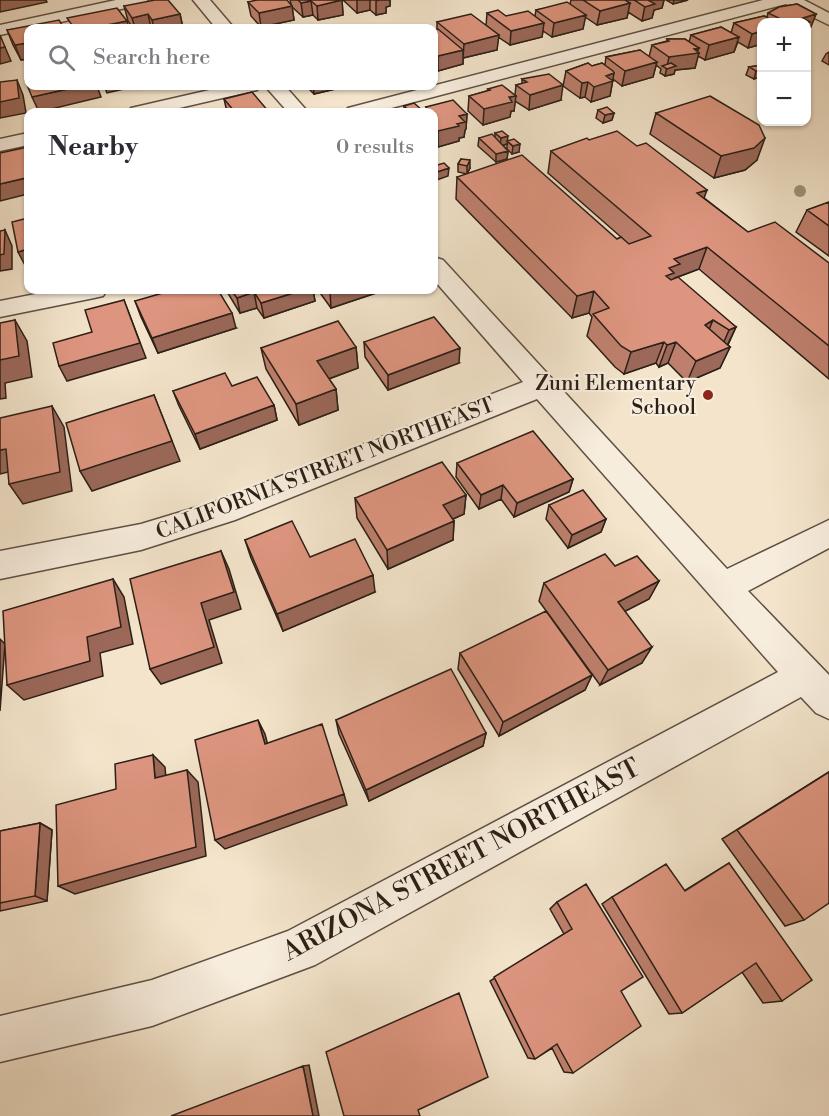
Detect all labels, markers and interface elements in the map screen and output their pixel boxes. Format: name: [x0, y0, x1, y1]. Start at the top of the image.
map controls: [757, 18, 811, 126]
button: +: [757, 18, 811, 72]
search box: [24, 24, 438, 90]
icon: search: [45, 41, 78, 74]
text: Search here: [93, 44, 210, 71]
button: −: [757, 72, 811, 126]
text: Nearby: [48, 131, 138, 163]
text: 0 results: [336, 135, 414, 160]
place label: Zuni Elementary School: [535, 371, 697, 421]
marker: Zuni Elementary School: [701, 388, 715, 402]
street label: CALIFORNIA STREET NORTHEAST: [152, 392, 499, 546]
street label: ARIZONA STREET NORTHEAST: [276, 752, 646, 968]

